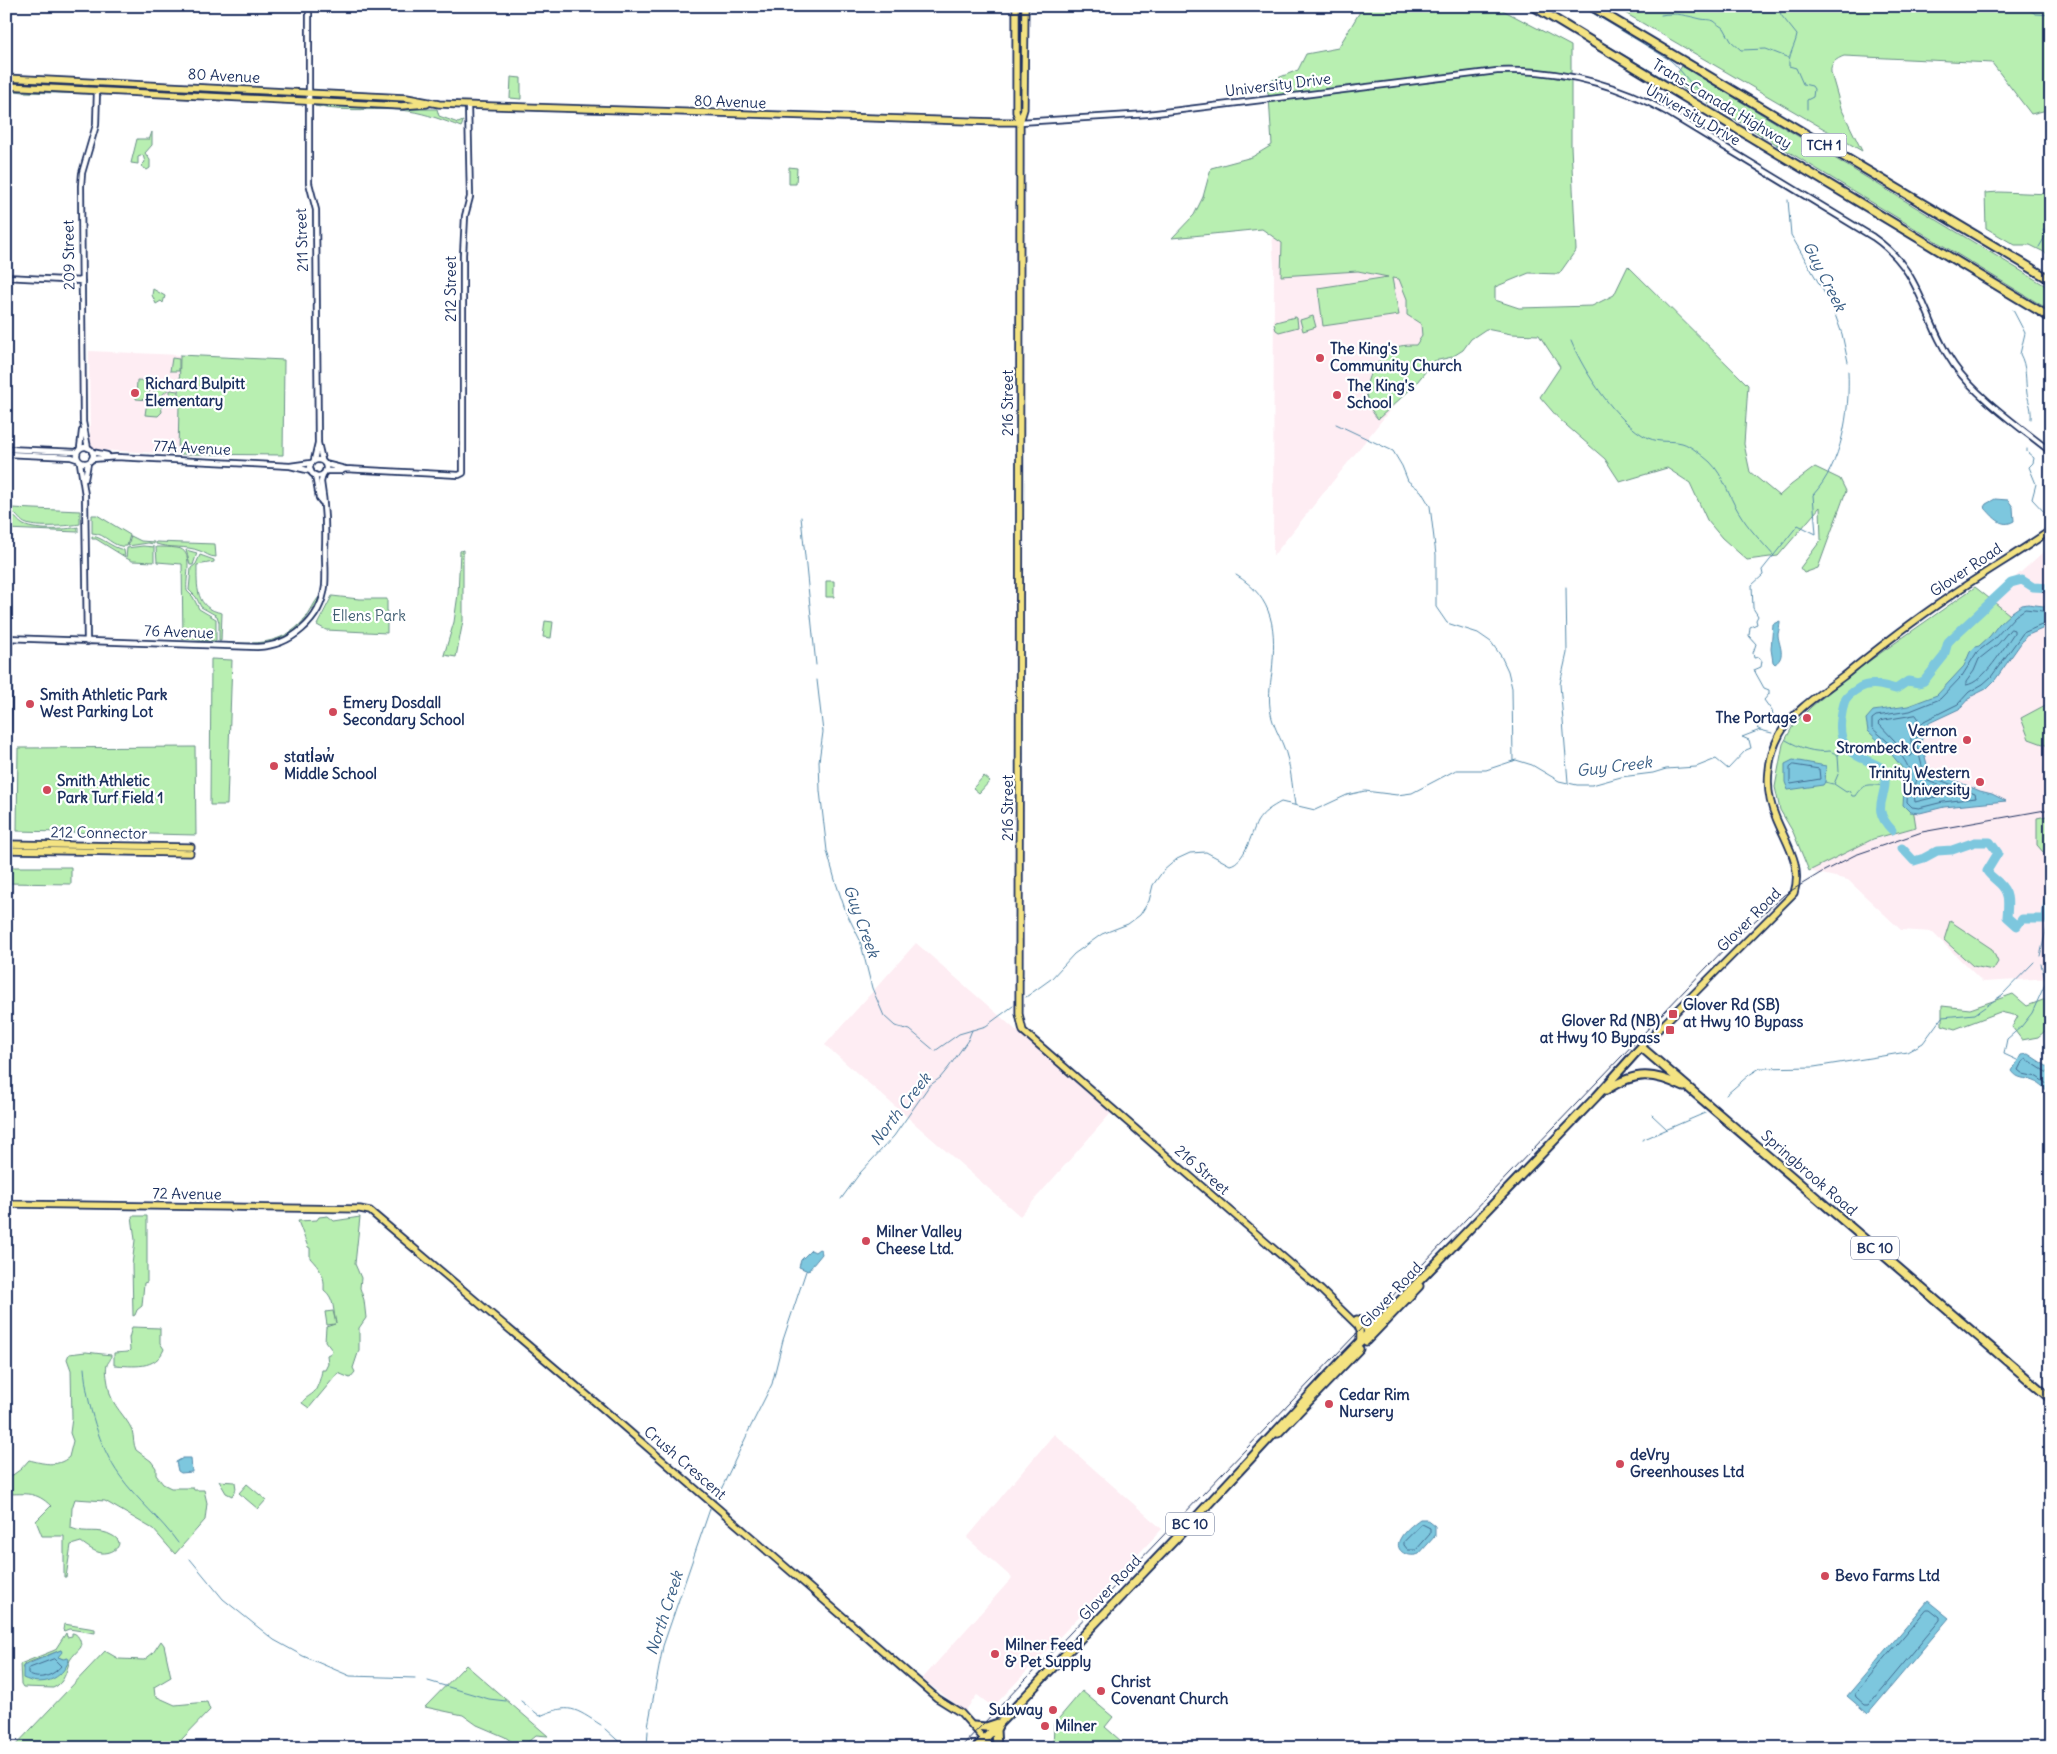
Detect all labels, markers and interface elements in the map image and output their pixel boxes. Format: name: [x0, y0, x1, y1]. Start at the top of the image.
street label: Trans-Canada Highway: [1649, 54, 1795, 153]
street label: 80 Avenue: [187, 64, 261, 87]
street label: University Drive: [1224, 69, 1332, 100]
street label: University Drive: [1642, 80, 1744, 149]
street label: 80 Avenue: [694, 91, 767, 112]
road number: TCH 1: [1802, 134, 1846, 156]
street label: 211 Street: [291, 208, 312, 272]
street label: 209 Street: [58, 220, 79, 290]
water label: Guy Creek: [1799, 238, 1852, 316]
street label: 212 Street: [441, 256, 460, 322]
place label: The King's Community Church: [1330, 339, 1462, 376]
marker: The King's Community Church: [1314, 352, 1326, 364]
street label: 216 Street: [998, 370, 1017, 436]
place label: Richard Bulpitt Elementary: [145, 374, 246, 411]
place label: The King's School: [1347, 376, 1415, 412]
marker: Richard Bulpitt Elementary: [129, 387, 141, 399]
marker: The King's School: [1331, 389, 1343, 401]
street label: 77A Avenue: [153, 436, 231, 459]
street label: Glover Road: [1926, 538, 2006, 601]
park label: Ellens Park: [332, 606, 406, 625]
street label: 76 Avenue: [144, 621, 214, 642]
place label: Smith Athletic Park West Parking Lot: [40, 685, 168, 722]
place label: Emery Dosdall Secondary School: [343, 693, 465, 730]
marker: Smith Athletic Park West Parking Lot: [24, 698, 36, 710]
marker: Emery Dosdall Secondary School: [327, 706, 339, 718]
place label: The Portage: [1716, 708, 1797, 728]
marker: The Portage: [1801, 712, 1813, 724]
place label: Vernon Strombeck Centre: [1836, 721, 1957, 757]
marker: Vernon Strombeck Centre: [1961, 734, 1973, 746]
place label: stɑtl̓əw̓ Middle School: [284, 747, 377, 783]
water label: Guy Creek: [1575, 751, 1655, 781]
marker: stɑtl̓əw̓ Middle School: [268, 760, 280, 772]
place label: Trinity Western University: [1869, 763, 1970, 800]
place label: Smith Athletic Park Turf Field 1: [57, 771, 163, 807]
street label: 216 Street: [998, 775, 1017, 841]
marker: Trinity Western University: [1974, 776, 1986, 788]
marker: Smith Athletic Park Turf Field 1: [41, 784, 53, 796]
street label: 212 Connector: [50, 822, 148, 843]
water label: Guy Creek: [840, 882, 885, 962]
street label: Glover Road: [1713, 884, 1785, 956]
place label: Glover Rd (SB) at Hwy 10 Bypass: [1683, 995, 1804, 1032]
marker: Glover Rd (SB) at Hwy 10 Bypass: [1667, 1008, 1679, 1020]
place label: Glover Rd (NB) at Hwy 10 Bypass: [1540, 1011, 1660, 1048]
marker: Glover Rd (NB) at Hwy 10 Bypass: [1664, 1024, 1676, 1036]
water label: North Creek: [865, 1067, 936, 1149]
street label: Springbrook Road: [1757, 1126, 1861, 1220]
street label: 216 Street: [1171, 1141, 1234, 1199]
street label: 72 Avenue: [152, 1183, 222, 1204]
place label: Milner Valley Cheese Ltd.: [876, 1222, 962, 1258]
marker: Milner Valley Cheese Ltd.: [860, 1235, 872, 1247]
road number: BC 10: [1851, 1236, 1899, 1260]
street label: Glover Road: [1355, 1258, 1426, 1331]
place label: Cedar Rim Nursery: [1339, 1385, 1410, 1422]
marker: Cedar Rim Nursery: [1323, 1398, 1335, 1410]
street label: Crush Crescent: [640, 1422, 730, 1504]
place label: deVry Greenhouses Ltd: [1630, 1445, 1744, 1481]
marker: deVry Greenhouses Ltd: [1614, 1458, 1626, 1470]
road number: BC 10: [1166, 1512, 1214, 1536]
street label: Glover Road: [1074, 1551, 1145, 1624]
place label: Bevo Farms Ltd: [1835, 1566, 1940, 1585]
water label: North Creek: [641, 1567, 687, 1657]
marker: Bevo Farms Ltd: [1819, 1570, 1831, 1582]
place label: Milner Feed & Pet Supply: [1005, 1635, 1091, 1672]
marker: Milner Feed & Pet Supply: [989, 1648, 1001, 1660]
place label: Christ Covenant Church: [1111, 1672, 1229, 1708]
marker: Christ Covenant Church: [1095, 1685, 1107, 1697]
place label: Subway: [989, 1700, 1043, 1720]
marker: Subway: [1047, 1704, 1059, 1716]
place label: Milner: [1055, 1716, 1098, 1735]
marker: Milner: [1039, 1720, 1051, 1732]

